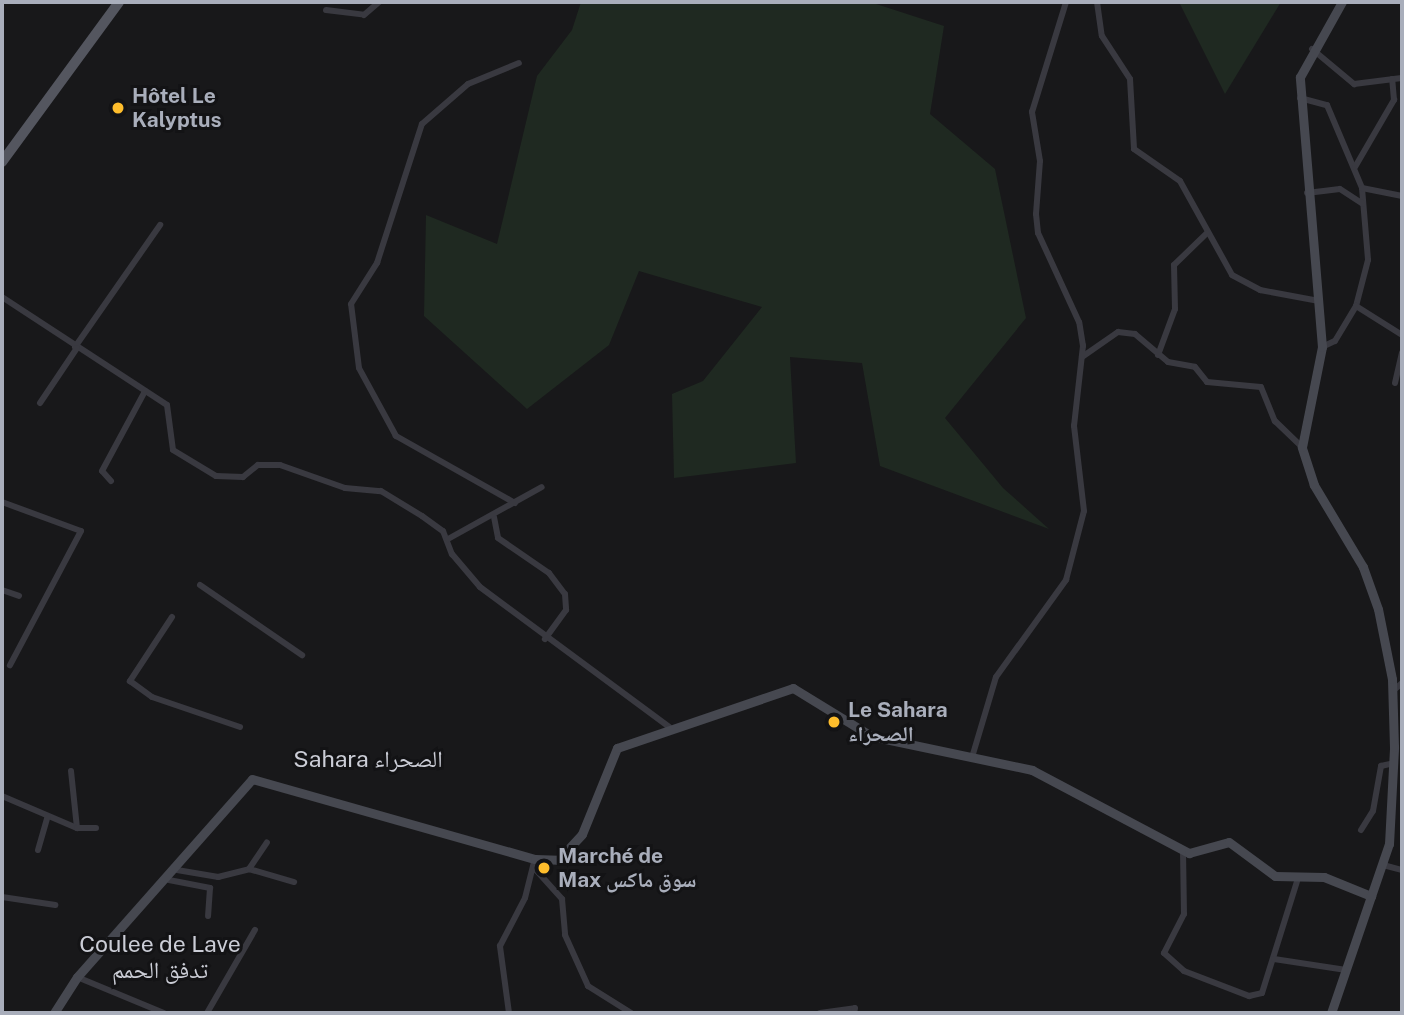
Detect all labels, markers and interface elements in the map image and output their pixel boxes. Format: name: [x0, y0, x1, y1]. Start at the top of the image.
place label: Hôtel Le Kalyptus: [132, 83, 222, 133]
marker: Hôtel Le Kalyptus: [110, 100, 126, 116]
place label: Le Sahara الصحراء: [848, 697, 948, 747]
marker: Le Sahara الصحراء: [826, 714, 842, 730]
district label: Sahara الصحراء: [293, 745, 443, 773]
place label: Marché de Max سوق ماكس: [558, 843, 697, 893]
marker: Marché de Max سوق ماكس: [536, 860, 552, 876]
district label: Coulee de Lave تدفق الحمم: [67, 930, 253, 984]

